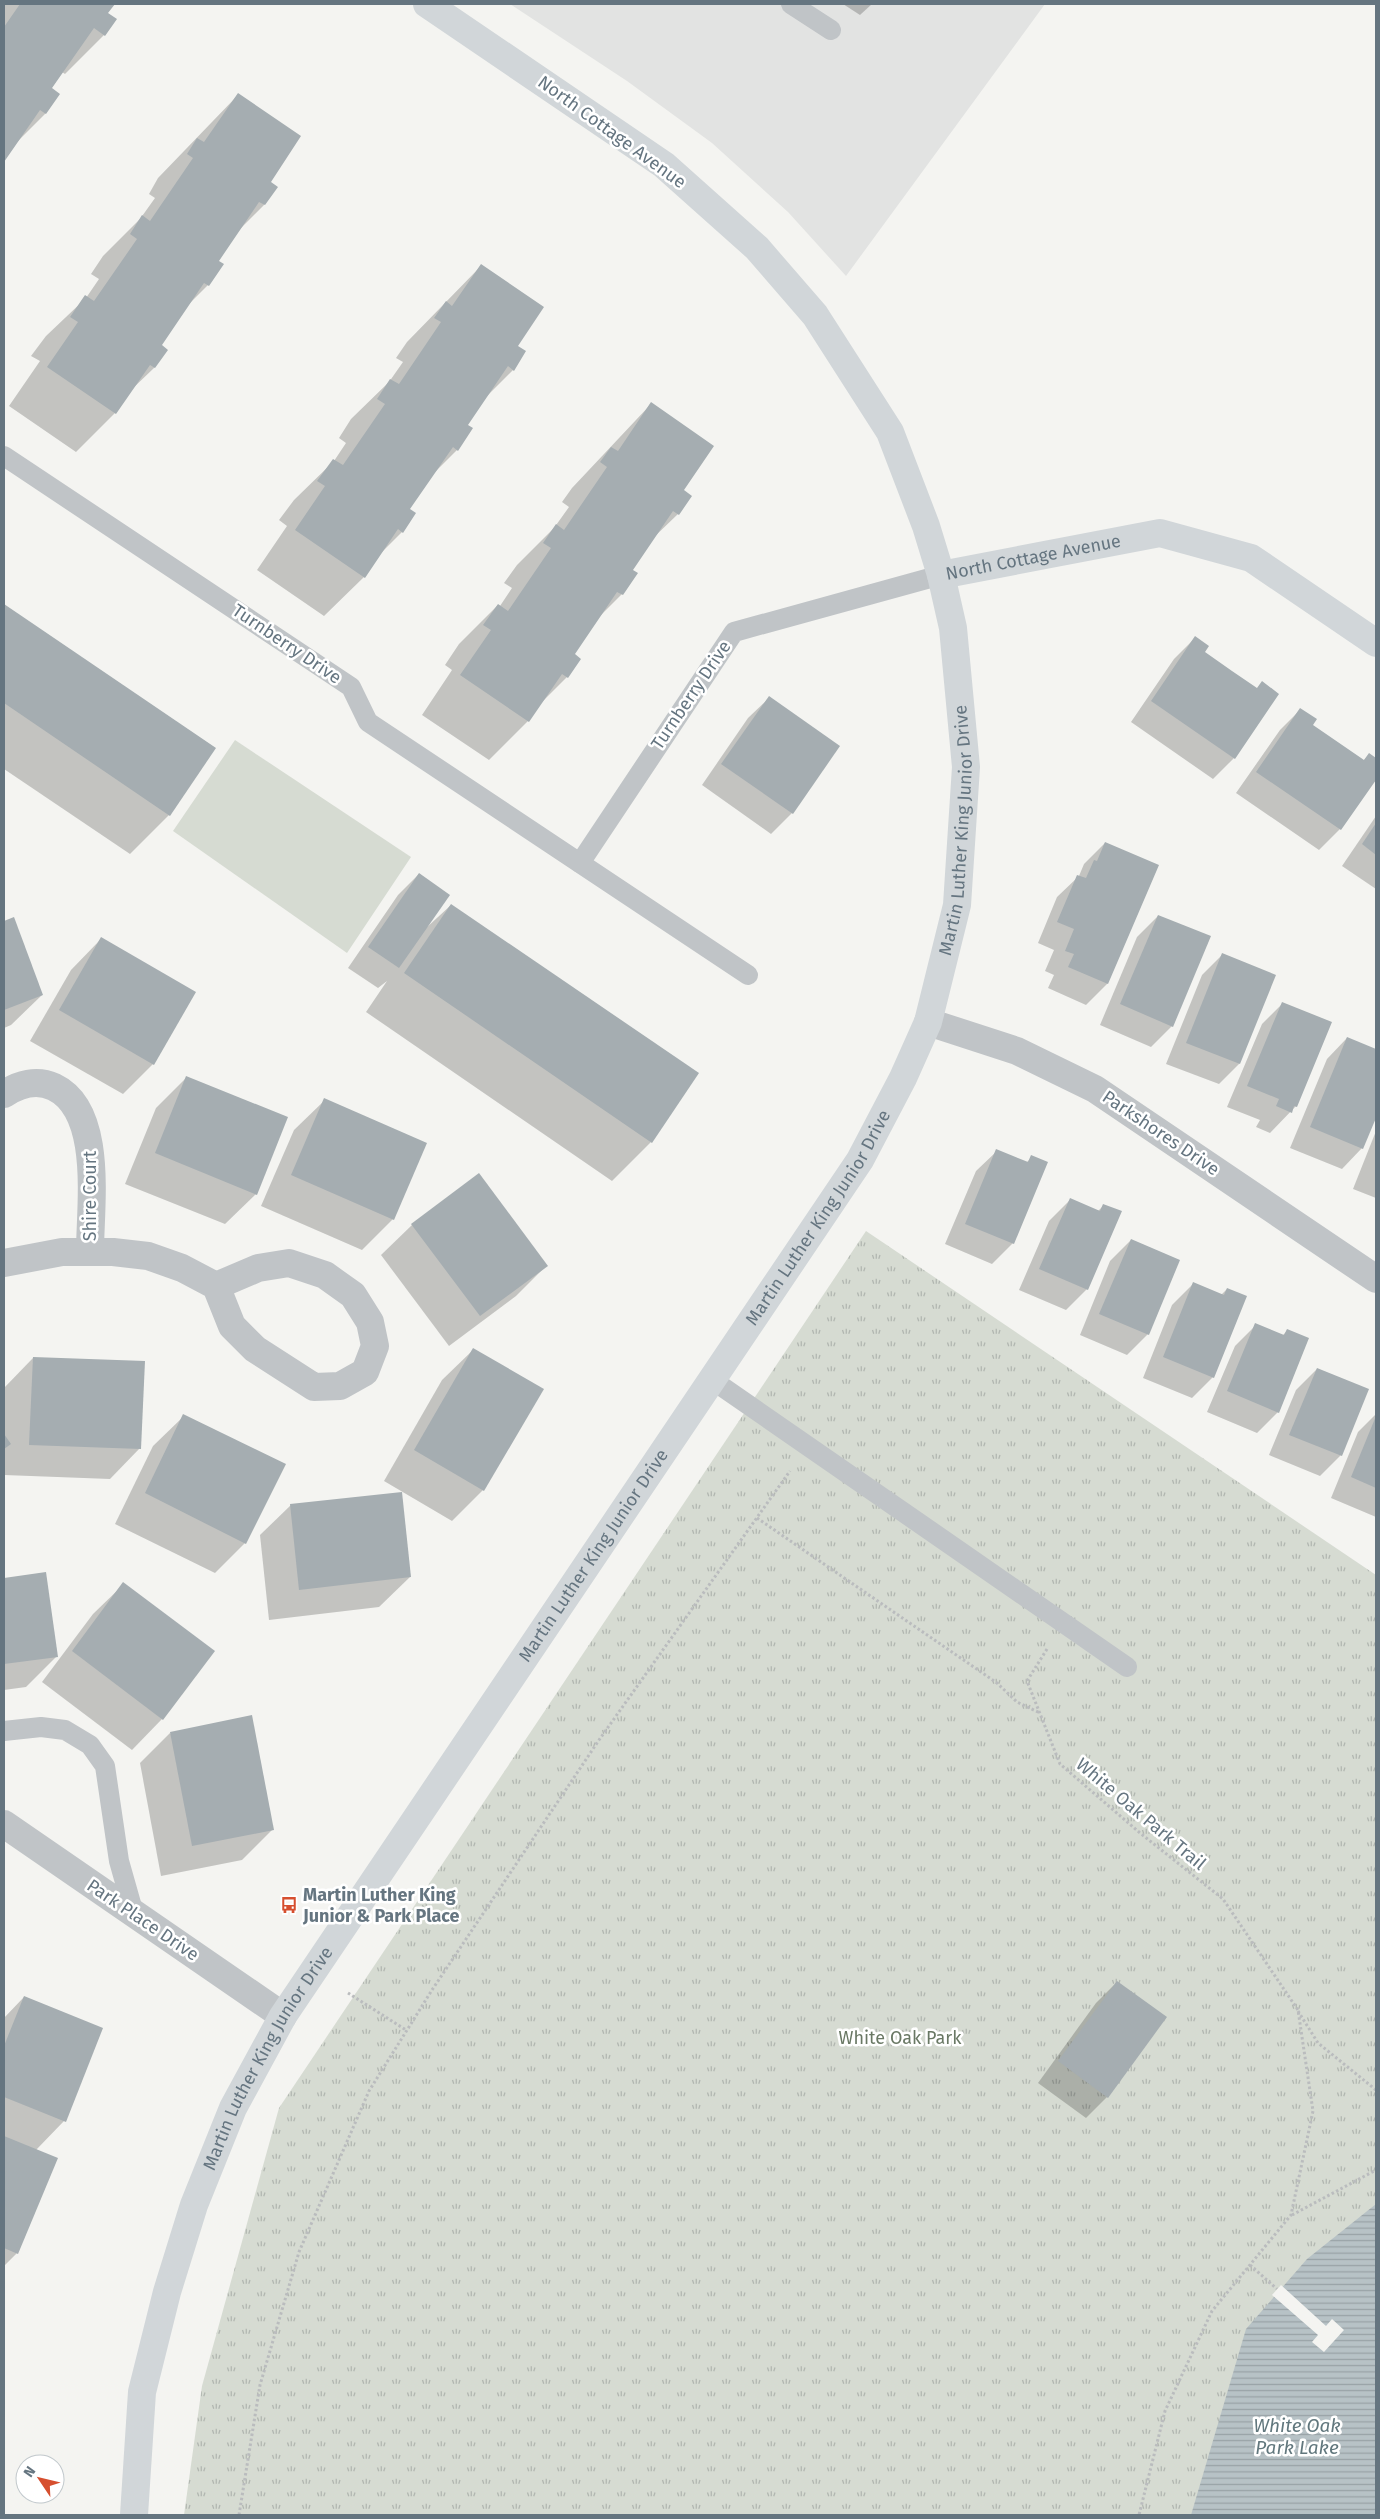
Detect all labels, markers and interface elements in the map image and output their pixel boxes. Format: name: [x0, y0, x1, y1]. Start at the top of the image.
street label: North Cottage Avenue: [534, 71, 690, 193]
street label: North Cottage Avenue: [944, 530, 1123, 585]
street label: Turnberry Drive: [228, 599, 346, 689]
street label: Turnberry Drive: [646, 636, 736, 754]
street label: Martin Luther King Junior Drive: [934, 704, 977, 958]
street label: Parkshores Drive: [1098, 1086, 1224, 1180]
street label: Martin Luther King Junior Drive: [741, 1106, 895, 1330]
street label: Shire Court: [79, 1150, 101, 1241]
street label: Martin Luther King Junior Drive: [514, 1445, 673, 1666]
street label: White Oak Park Trail: [1072, 1753, 1210, 1875]
street label: Park Place Drive: [83, 1874, 203, 1966]
place label: Martin Luther King Junior & Park Place: [302, 1884, 460, 1927]
bus stop icon: Martin Luther King Junior & Park Place: [279, 1895, 299, 1915]
street label: Martin Luther King Junior Drive: [198, 1942, 338, 2173]
park label: White Oak Park: [839, 2027, 962, 2049]
water label: White Oak Park Lake: [1253, 2414, 1341, 2459]
north arrow: [15, 2454, 65, 2504]
text: N: [20, 2463, 39, 2481]

